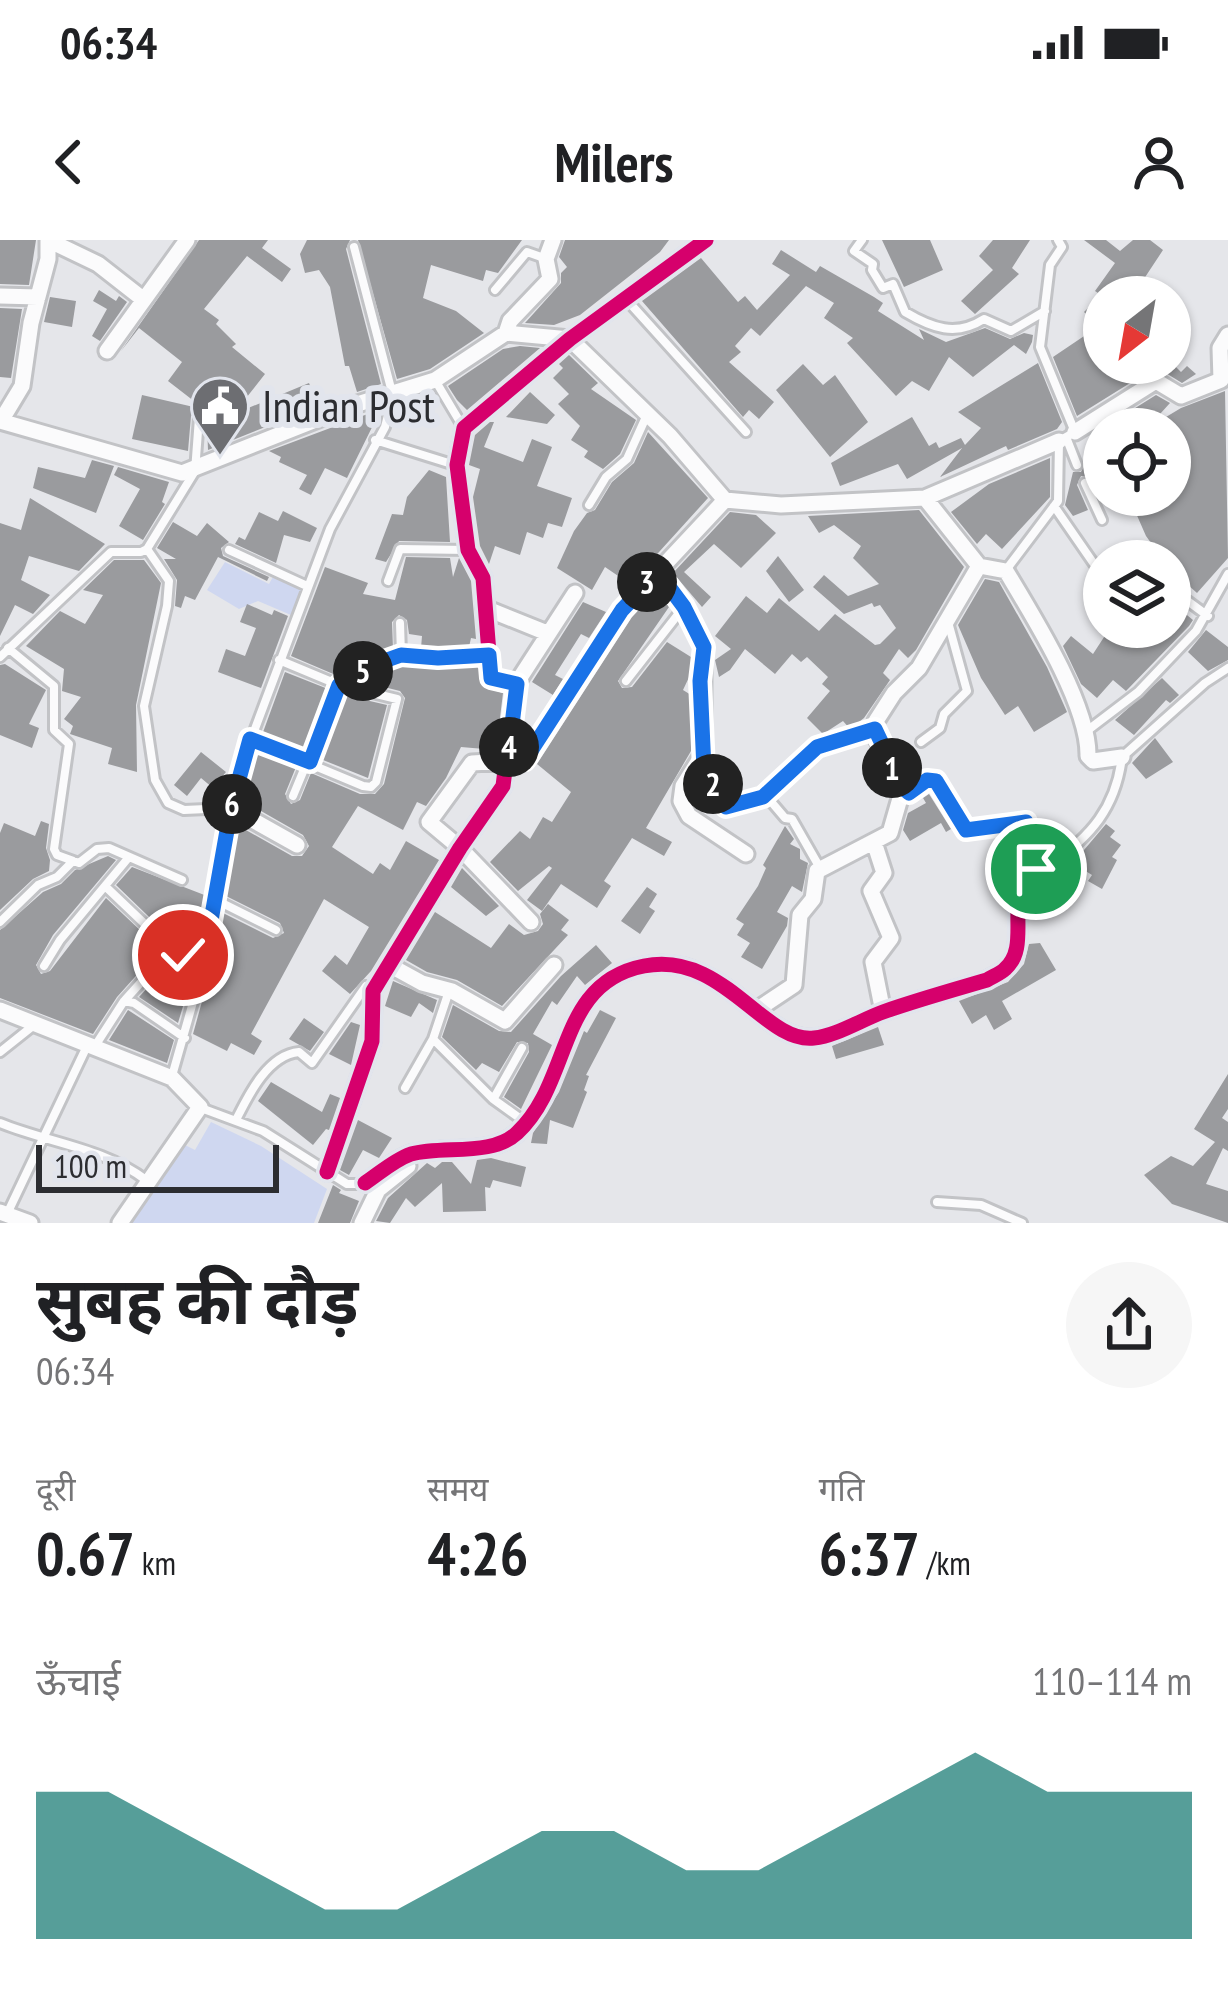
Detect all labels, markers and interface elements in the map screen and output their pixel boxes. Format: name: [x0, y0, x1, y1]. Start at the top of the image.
text: 06:34: [60, 13, 157, 71]
text: Milers: [555, 127, 673, 197]
icon: back: [36, 129, 102, 195]
icon: person: [1126, 129, 1192, 195]
north arrow: [1083, 276, 1191, 384]
map controls: [1083, 276, 1191, 648]
public building icon: Indian Post: [189, 375, 251, 457]
place label: Indian Post: [262, 376, 435, 434]
button: locate: [1083, 408, 1191, 516]
button: layers: [1083, 540, 1191, 648]
pin: 3: [617, 552, 677, 612]
text: 3: [639, 560, 655, 603]
pin: 5: [333, 641, 393, 701]
text: 5: [355, 649, 371, 692]
pin: 4: [479, 717, 539, 777]
text: 4: [501, 725, 517, 768]
pin: 1: [862, 738, 922, 798]
text: 1: [884, 746, 900, 789]
pin: 2: [683, 754, 743, 814]
text: 2: [705, 762, 721, 805]
pin: 6: [202, 774, 262, 834]
text: 6: [224, 782, 240, 825]
pin: [985, 818, 1087, 920]
icon: arrive: [1003, 836, 1069, 902]
pin: [132, 904, 234, 1006]
icon: check: [150, 922, 216, 988]
scale bar: [36, 1139, 279, 1192]
text: 100 m: [54, 1144, 127, 1187]
text: सुबह की दौड़: [36, 1257, 358, 1342]
button: share: [1066, 1262, 1192, 1388]
text: 06:34: [36, 1345, 114, 1396]
text: दूरी: [36, 1467, 76, 1510]
text: समय: [427, 1467, 489, 1510]
text: गति: [819, 1467, 865, 1510]
text: 0.67: [36, 1514, 135, 1592]
text: 4:26: [427, 1514, 528, 1592]
text: 6:37: [819, 1514, 920, 1592]
text: km: [135, 1541, 176, 1584]
text: /km: [920, 1541, 971, 1584]
text: ऊँचाई: [36, 1655, 121, 1706]
text: 110–114 m: [1032, 1655, 1192, 1706]

